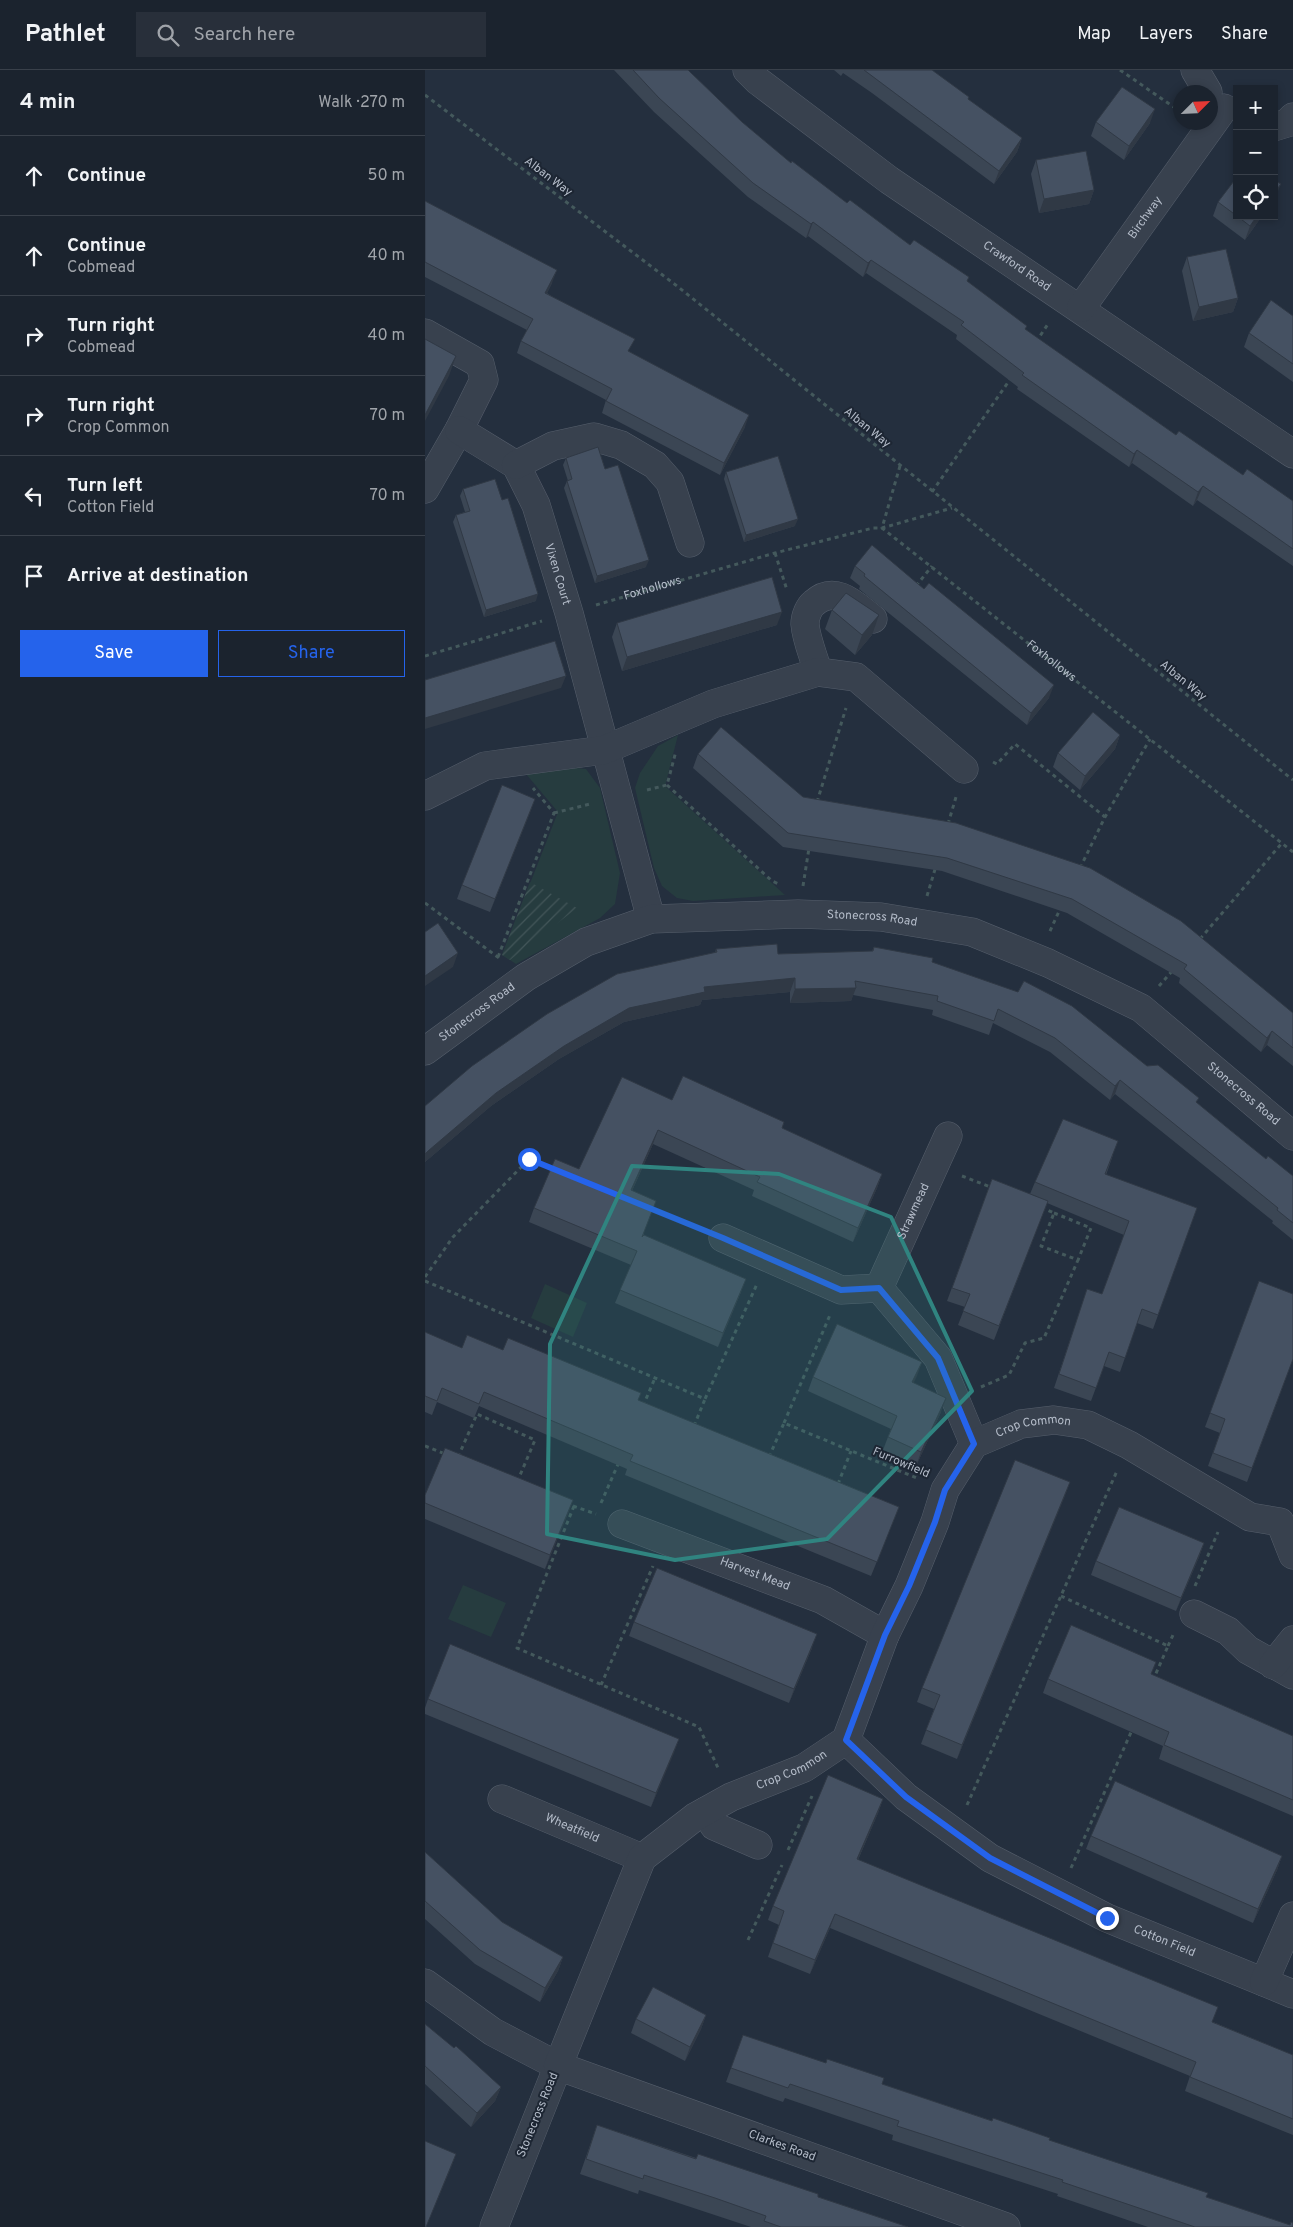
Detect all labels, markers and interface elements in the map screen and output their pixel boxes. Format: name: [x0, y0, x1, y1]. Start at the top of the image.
search box: [136, 12, 486, 57]
text: Pathlet: [25, 20, 106, 50]
icon: search: [154, 21, 182, 49]
text: Search here: [194, 23, 295, 47]
text: Map: [1077, 23, 1111, 46]
text: Layers: [1139, 23, 1193, 46]
text: Share: [1221, 23, 1268, 46]
north arrow: [1173, 85, 1218, 130]
map controls: [1233, 85, 1278, 220]
button: +: [1233, 85, 1278, 130]
text: 4 min: [20, 89, 76, 116]
text: Walk · 270 m: [318, 93, 405, 113]
button: −: [1233, 130, 1278, 175]
street label: Alban Way: [521, 154, 575, 200]
icon: ahead: [20, 162, 48, 190]
text: Continue: [67, 164, 146, 188]
text: 50 m: [368, 166, 405, 186]
button: locate: [1233, 175, 1278, 220]
street label: Birchway: [1125, 193, 1166, 242]
text: Continue: [67, 234, 146, 258]
street label: Crawford Road: [979, 238, 1054, 295]
icon: ahead: [20, 242, 48, 270]
text: 40 m: [367, 246, 405, 266]
text: Cobmead: [67, 258, 135, 278]
text: Turn right: [67, 314, 155, 338]
icon: right: [20, 322, 48, 350]
text: 40 m: [367, 326, 405, 346]
text: Cobmead: [67, 338, 135, 358]
text: Turn right: [67, 394, 155, 418]
icon: right: [20, 402, 48, 430]
street label: Alban Way: [840, 404, 894, 452]
text: 70 m: [370, 406, 405, 426]
text: Crop Common: [67, 418, 170, 438]
text: Turn left: [67, 474, 143, 498]
icon: left: [20, 482, 48, 510]
text: 70 m: [370, 486, 405, 506]
text: Cotton Field: [67, 498, 154, 518]
street label: Vixen Court: [540, 541, 574, 607]
icon: arrive: [20, 562, 48, 590]
text: Arrive at destination: [67, 564, 248, 588]
street label: Foxhollows: [622, 573, 683, 604]
button: Save: [20, 630, 208, 677]
button: Share: [218, 630, 405, 677]
street label: Foxhollows: [1023, 637, 1079, 686]
street label: Alban Way: [1156, 657, 1210, 705]
street label: Stonecross Road: [827, 907, 918, 931]
street label: Stonecross Road: [436, 979, 519, 1046]
street label: Stonecross Road: [1203, 1059, 1283, 1129]
route start: [518, 1148, 541, 1171]
street label: Strawmead: [894, 1181, 933, 1242]
street label: Crop Common: [993, 1412, 1072, 1442]
street label: Furrowfield: [870, 1444, 932, 1482]
street label: Harvest Mead: [717, 1554, 792, 1595]
street label: Crop Common: [754, 1747, 830, 1794]
street label: Wheatfield: [542, 1810, 602, 1847]
route end: [1096, 1907, 1119, 1930]
street label: Cotton Field: [1131, 1922, 1198, 1961]
street label: Stonecross Road: [514, 2070, 562, 2160]
street label: Clarkes Road: [746, 2126, 818, 2166]

